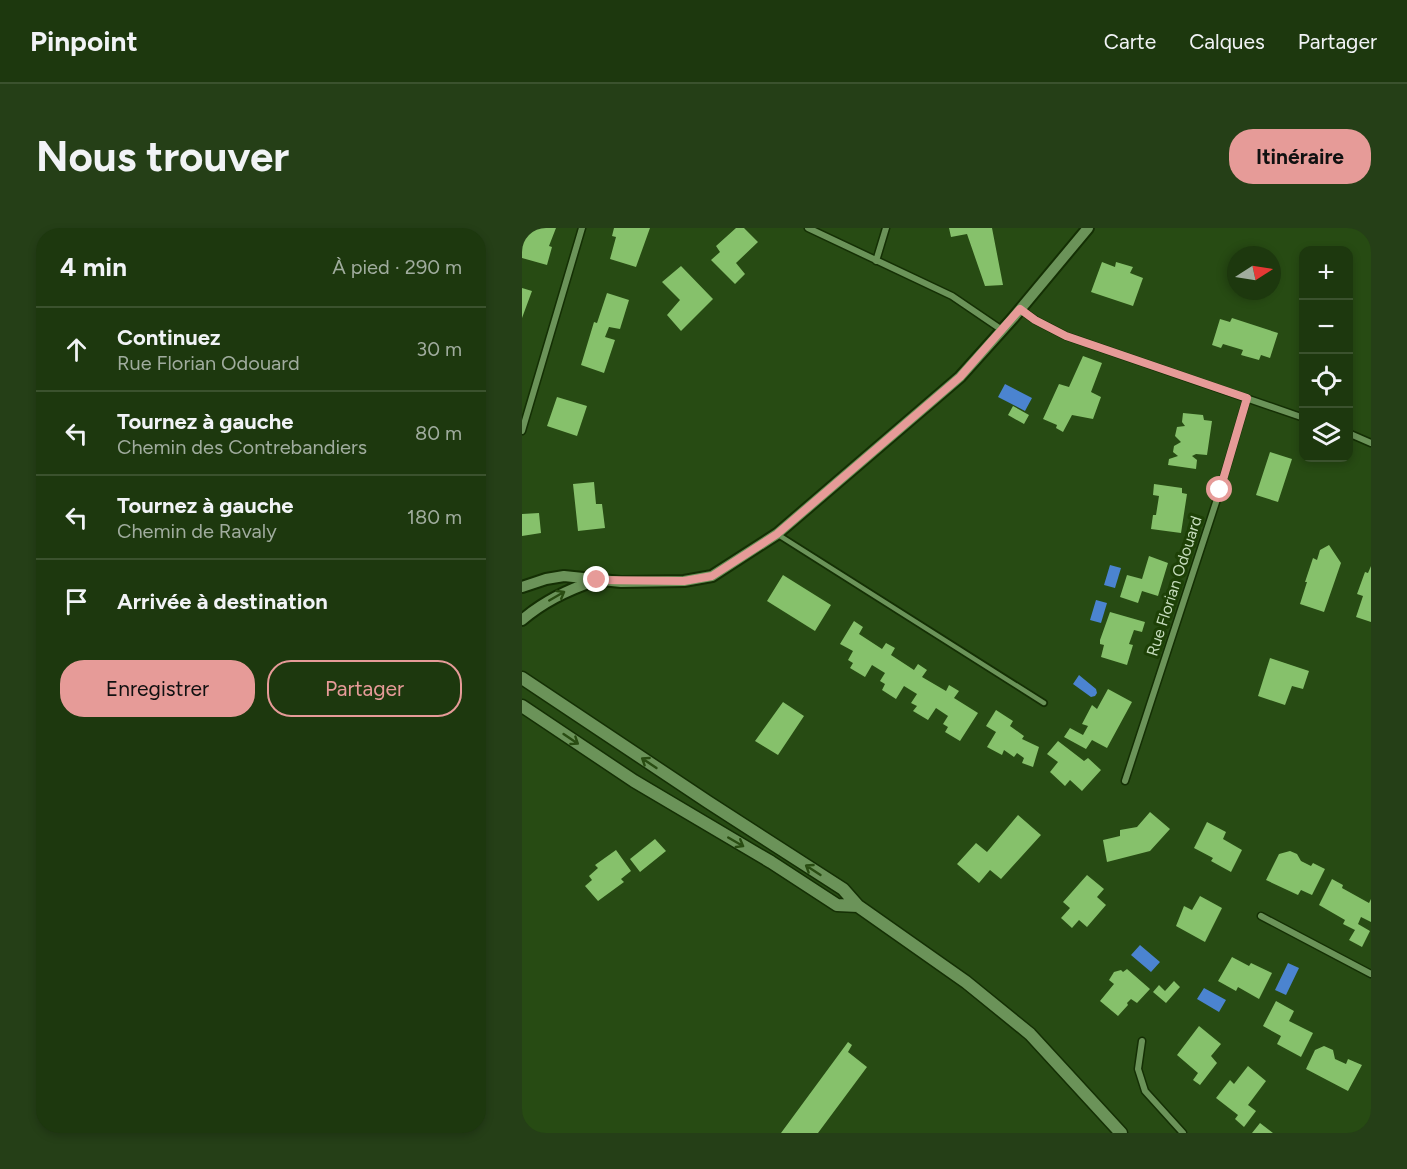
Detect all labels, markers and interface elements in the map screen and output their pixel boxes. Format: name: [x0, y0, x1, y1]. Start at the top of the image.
text: Pinpoint: [30, 24, 138, 58]
text: Carte: [1104, 29, 1156, 54]
text: Calques: [1189, 29, 1265, 54]
text: Partager: [1298, 29, 1377, 54]
button: Itinéraire: [1229, 129, 1371, 184]
text: Nous trouver: [36, 131, 289, 182]
north arrow: [1227, 246, 1281, 300]
map controls: [1299, 246, 1353, 462]
button: +: [1299, 246, 1353, 300]
text: 4 min: [60, 251, 127, 283]
text: À pied · 290 m: [332, 255, 462, 279]
button: −: [1299, 300, 1353, 354]
text: Continuez: [117, 324, 221, 351]
icon: ahead: [60, 333, 93, 366]
text: 30 m: [416, 337, 462, 361]
text: Rue Florian Odouard: [117, 351, 300, 375]
button: locate: [1299, 354, 1353, 408]
text: Tournez à gauche: [117, 408, 293, 435]
button: layers: [1299, 408, 1353, 462]
icon: left: [60, 417, 93, 450]
text: 80 m: [415, 421, 462, 445]
text: Chemin des Contrebandiers: [117, 435, 367, 459]
route start: [1206, 476, 1232, 502]
text: Tournez à gauche: [117, 492, 293, 519]
icon: left: [60, 501, 93, 534]
text: 180 m: [407, 505, 462, 529]
street label: Rue Florian Odouard: [1142, 514, 1206, 658]
text: Chemin de Ravaly: [117, 519, 277, 543]
route end: [583, 566, 609, 592]
icon: arrive: [60, 585, 93, 618]
text: Arrivée à destination: [117, 588, 328, 615]
one-way arrow: [548, 590, 565, 602]
button: Enregistrer: [60, 660, 255, 717]
button: Partager: [267, 660, 462, 717]
one-way arrow: [562, 732, 579, 745]
one-way arrow: [641, 757, 658, 769]
one-way arrow: [727, 836, 744, 848]
one-way arrow: [804, 863, 821, 876]

